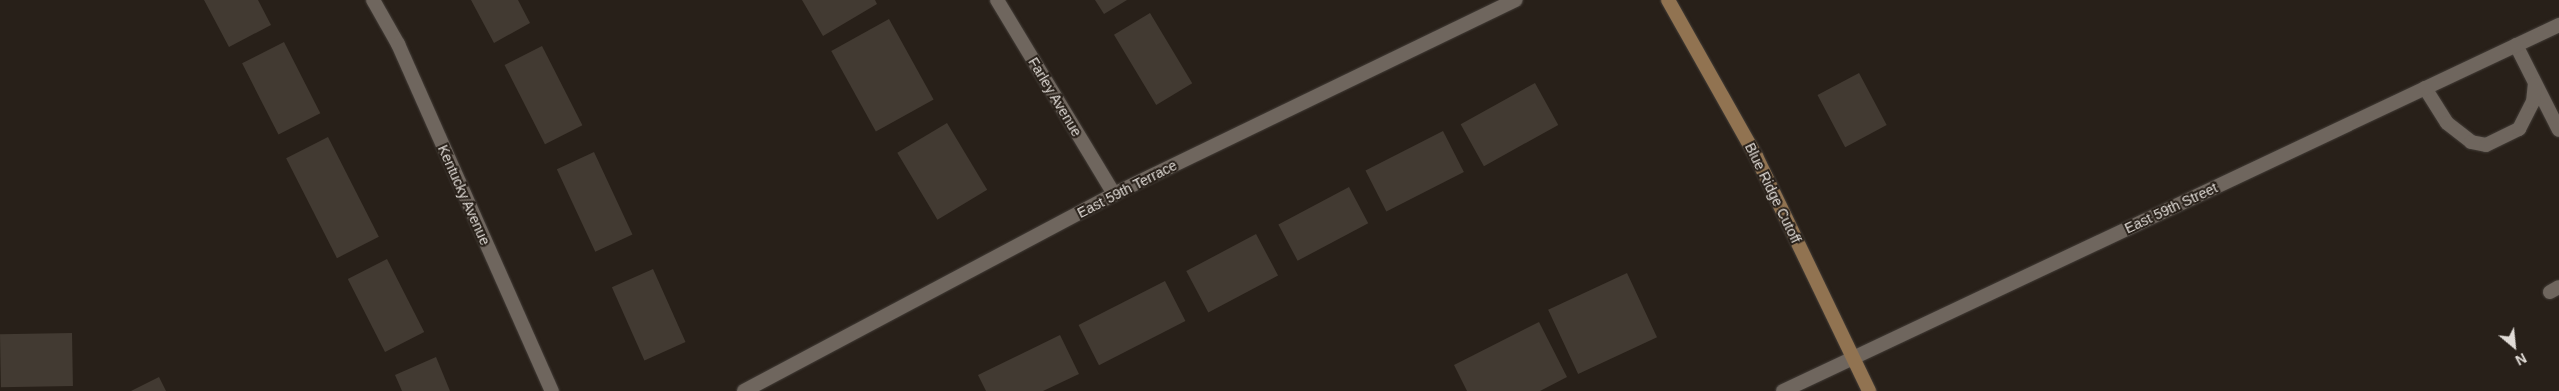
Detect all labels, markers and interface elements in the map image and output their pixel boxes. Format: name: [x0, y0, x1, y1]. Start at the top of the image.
street label: Farley Avenue: [1025, 54, 1085, 140]
street label: Blue Ridge Cutoff: [1741, 140, 1805, 246]
street label: Kentucky Avenue: [434, 142, 494, 248]
street label: East 59th Terrace: [1074, 157, 1180, 221]
street label: East 59th Street: [2122, 179, 2220, 237]
north arrow: [2489, 321, 2539, 371]
text: N: [2513, 350, 2529, 369]

